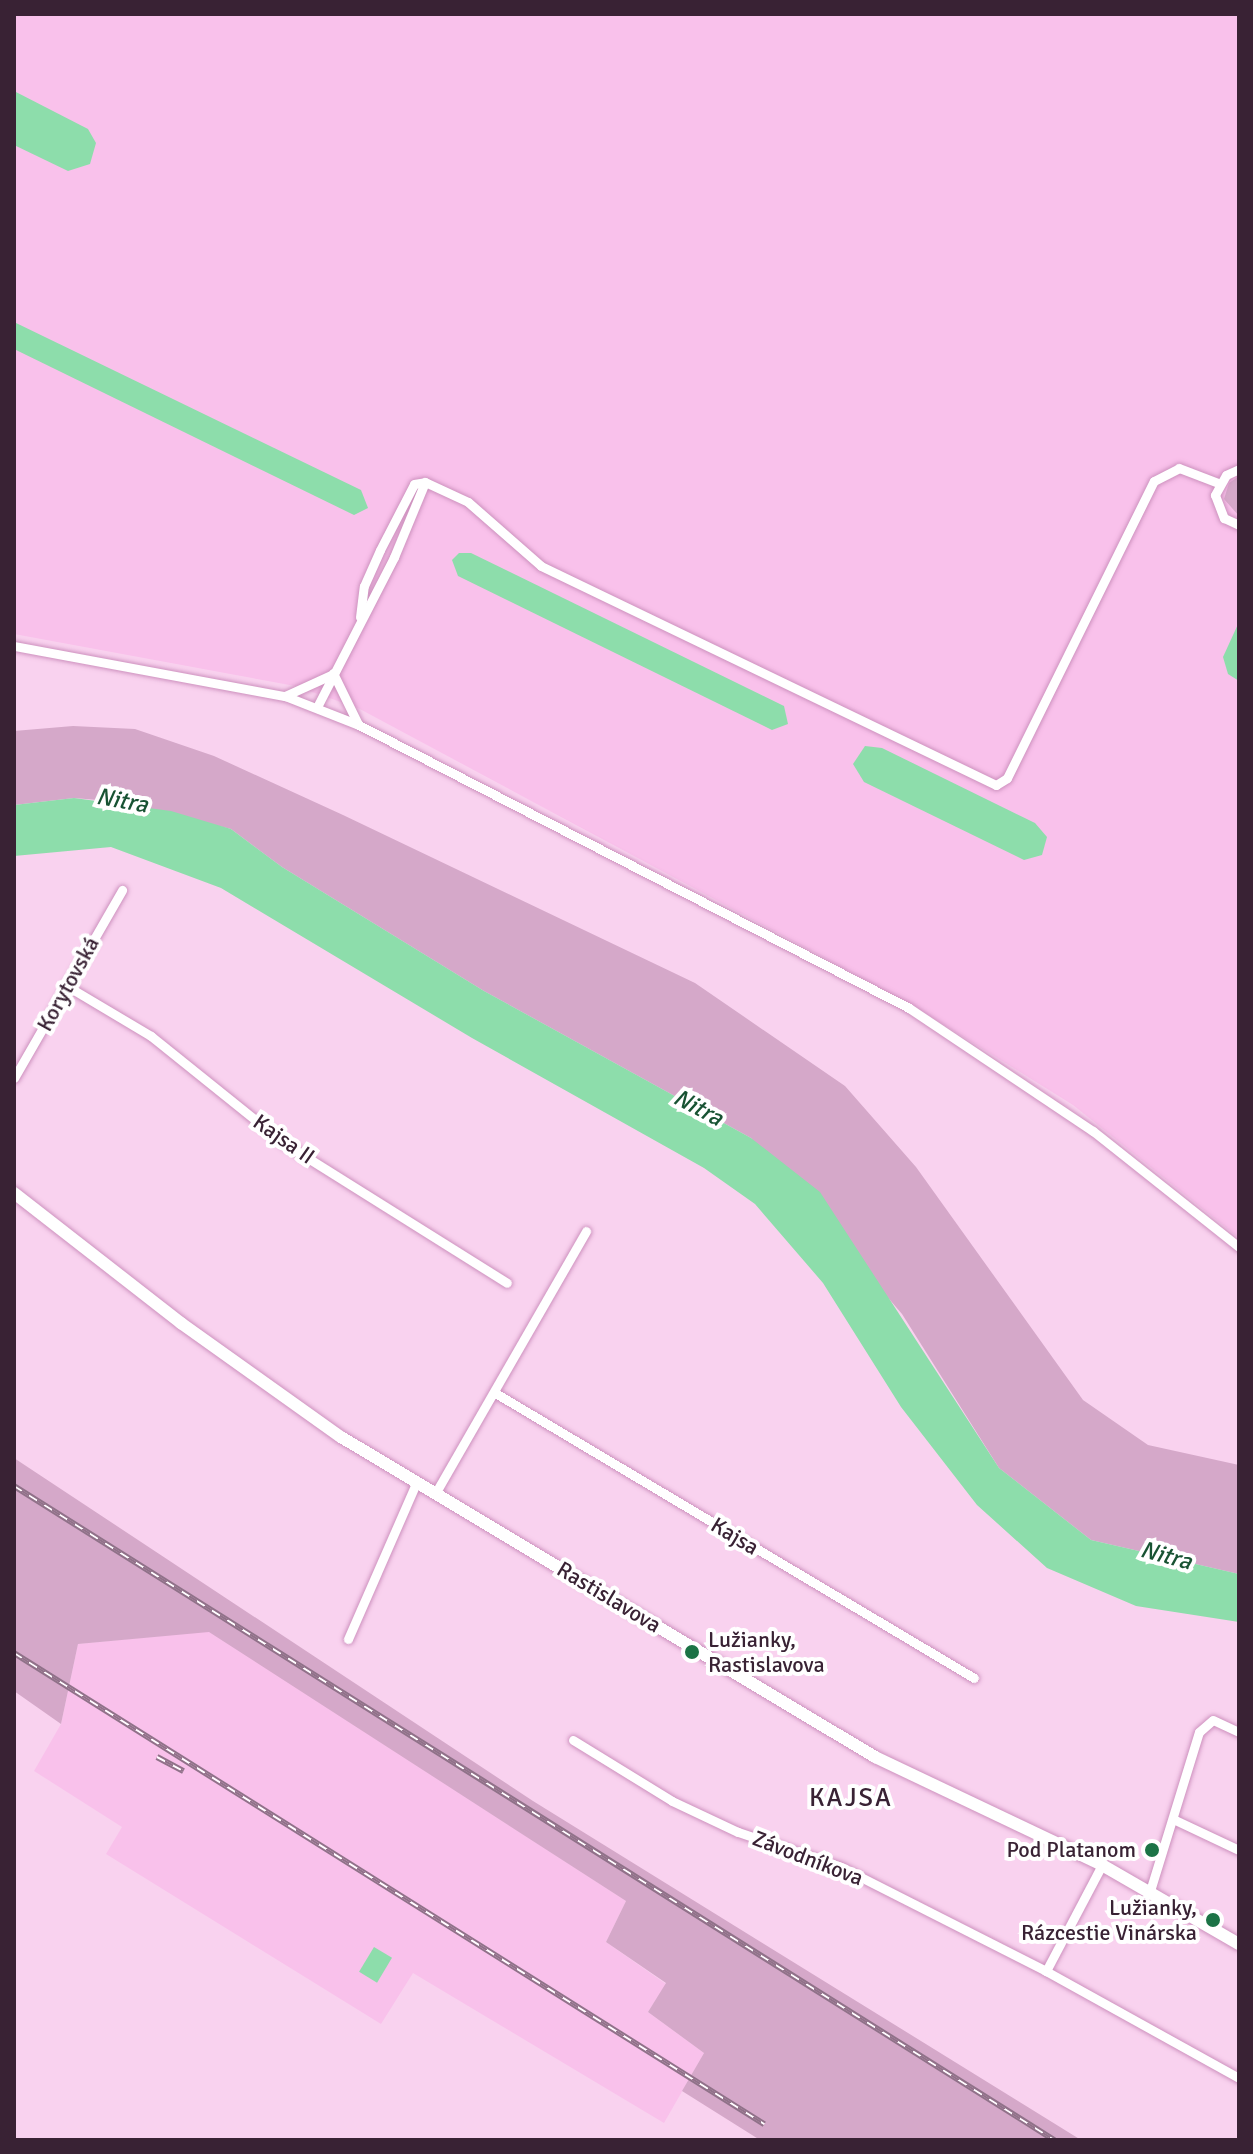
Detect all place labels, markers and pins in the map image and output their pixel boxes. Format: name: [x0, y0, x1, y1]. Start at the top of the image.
place label: Lužianky, Rastislavova: [708, 1626, 825, 1678]
marker: Lužianky, Rastislavova: [683, 1643, 701, 1661]
place label: Pod Platanom: [1006, 1837, 1136, 1863]
marker: Pod Platanom: [1143, 1841, 1161, 1859]
place label: Lužianky, Rázcestie Vinárska: [1021, 1894, 1197, 1946]
marker: Lužianky, Rázcestie Vinárska: [1204, 1911, 1222, 1929]

